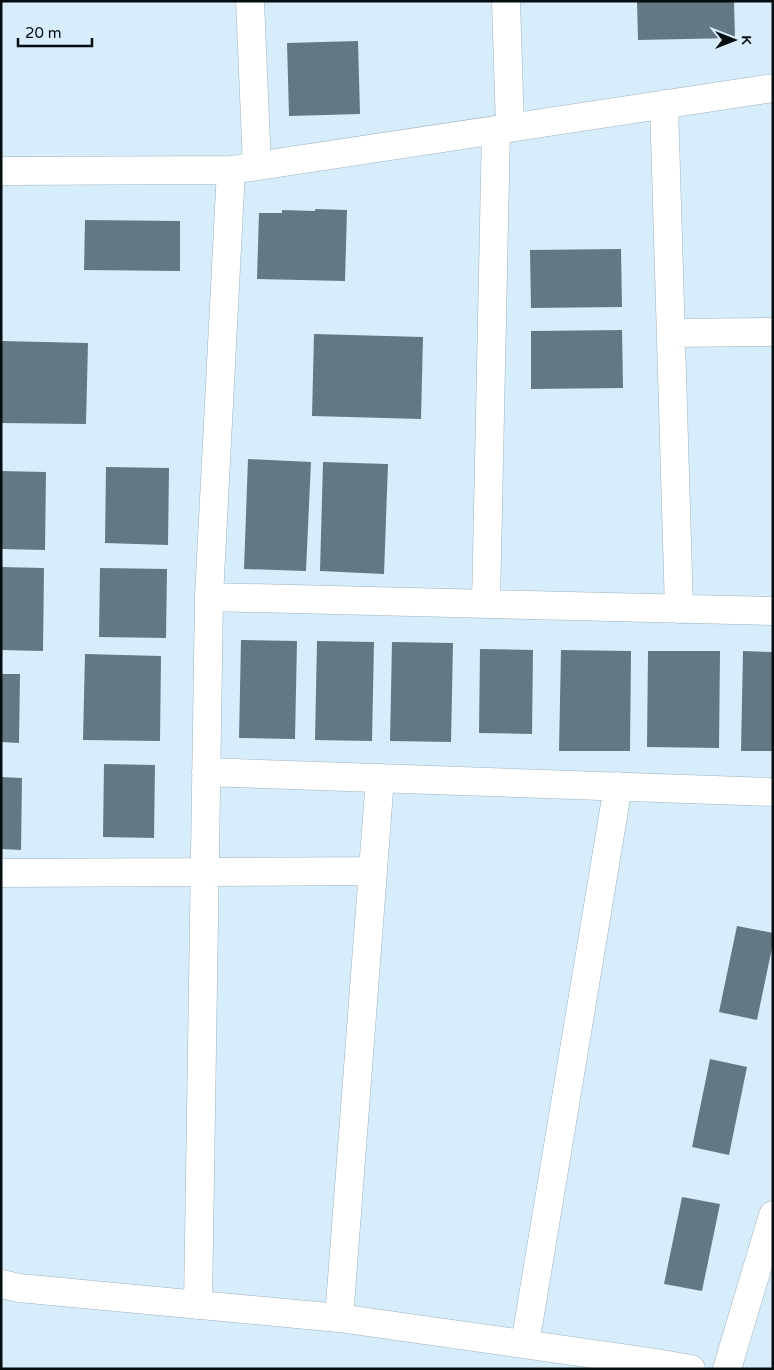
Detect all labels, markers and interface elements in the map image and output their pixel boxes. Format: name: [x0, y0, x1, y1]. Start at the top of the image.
scale bar: [18, 15, 91, 47]
north arrow: [709, 15, 759, 65]
text: 20 m: [25, 24, 62, 42]
text: K: [738, 35, 755, 45]

